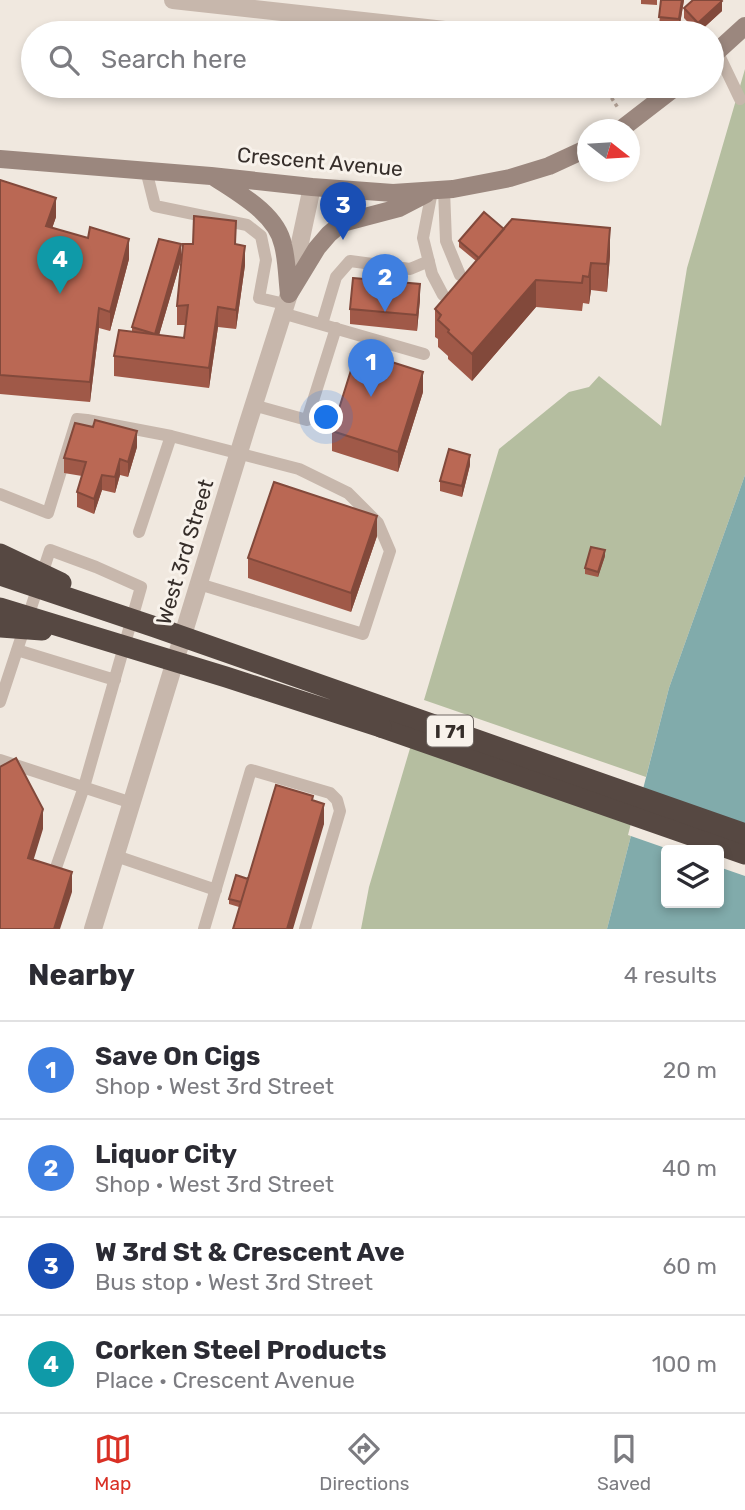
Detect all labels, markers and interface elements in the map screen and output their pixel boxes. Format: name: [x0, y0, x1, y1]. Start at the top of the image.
search box: [21, 21, 724, 98]
icon: search: [45, 41, 83, 79]
text: Search here: [101, 44, 247, 75]
north arrow: [577, 119, 640, 182]
street label: Crescent Avenue: [236, 142, 404, 181]
pin: 3: [320, 182, 366, 240]
pin: 4: [37, 236, 83, 294]
pin: 2: [362, 254, 408, 312]
pin: 1: [348, 339, 394, 397]
your location: [309, 400, 343, 434]
street label: West 3rd Street: [151, 476, 219, 628]
road number: I 71: [427, 716, 473, 746]
map controls: [661, 845, 724, 908]
button: layers: [661, 845, 724, 908]
text: Nearby: [28, 957, 135, 993]
text: 4 results: [624, 961, 717, 989]
text: Save On Cigs: [95, 1041, 260, 1072]
text: 1: [45, 1056, 57, 1084]
text: 20 m: [663, 1056, 717, 1084]
text: Shop · West 3rd Street: [95, 1072, 334, 1100]
text: Liquor City: [95, 1139, 237, 1170]
text: 2: [44, 1154, 58, 1182]
text: 40 m: [662, 1154, 717, 1182]
text: Shop · West 3rd Street: [95, 1170, 334, 1198]
text: W 3rd St & Crescent Ave: [95, 1237, 405, 1268]
text: 3: [43, 1252, 59, 1280]
text: 60 m: [662, 1252, 717, 1280]
text: Bus stop · West 3rd Street: [95, 1268, 373, 1296]
text: Corken Steel Products: [95, 1335, 387, 1366]
text: 4: [43, 1350, 59, 1378]
text: 100 m: [652, 1350, 717, 1378]
text: Place · Crescent Avenue: [95, 1366, 355, 1394]
tab: Map: [94, 1430, 132, 1495]
tab: Directions: [319, 1430, 409, 1495]
tab: Saved: [597, 1430, 651, 1495]

